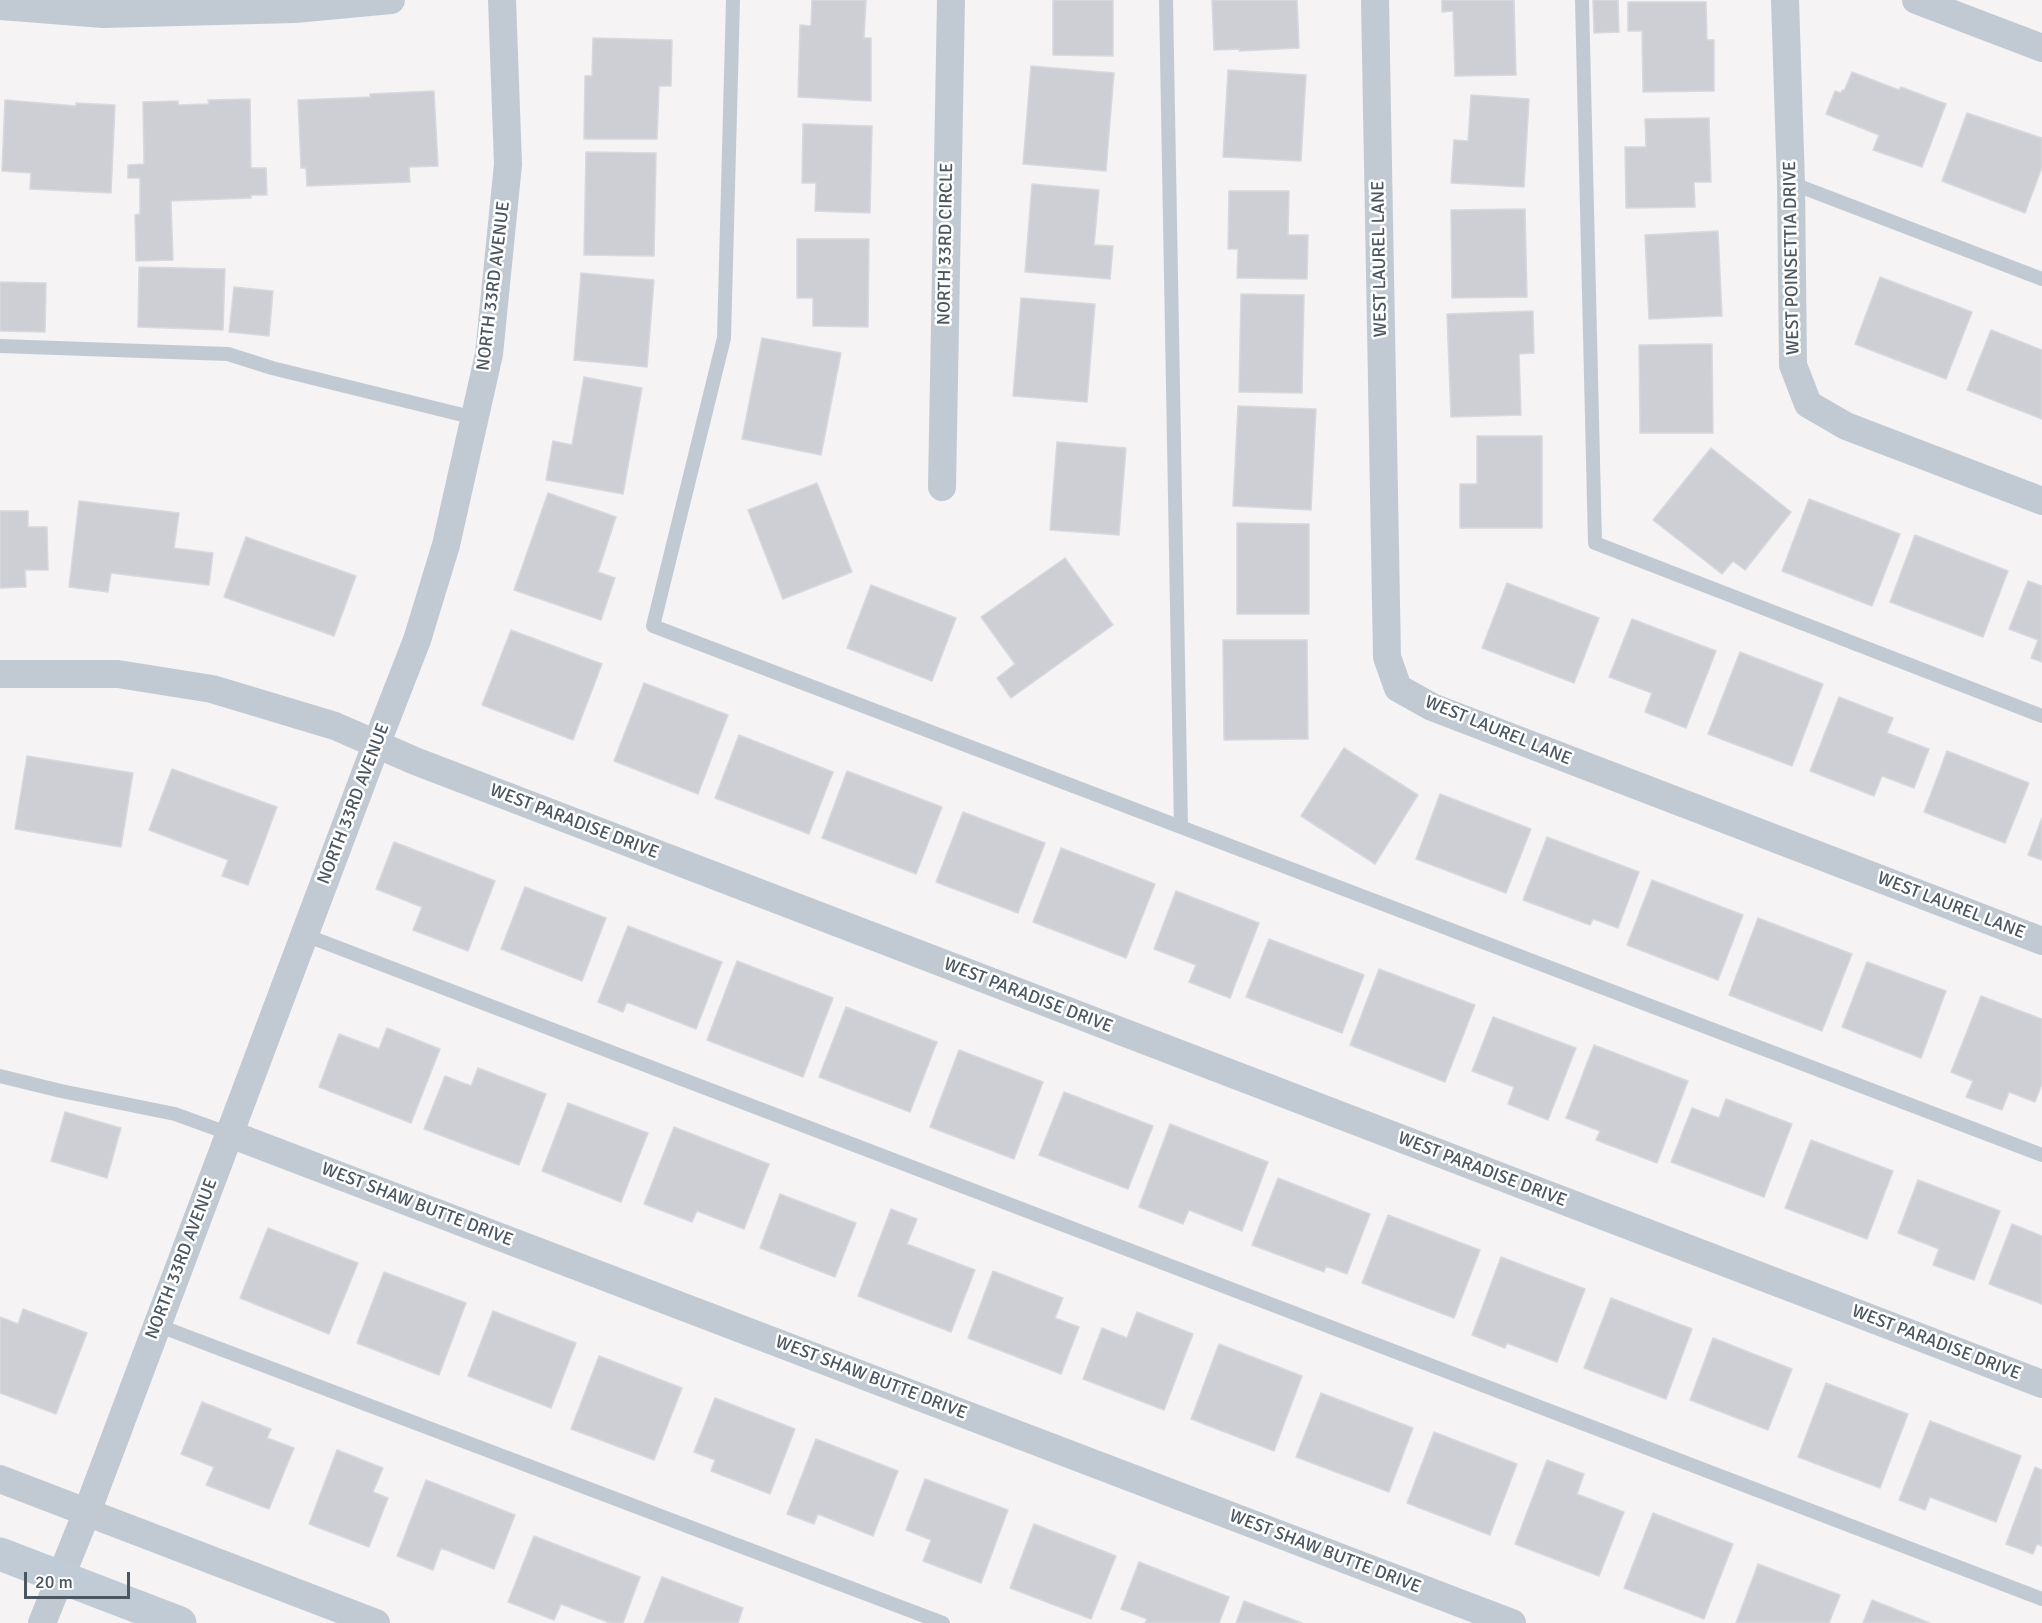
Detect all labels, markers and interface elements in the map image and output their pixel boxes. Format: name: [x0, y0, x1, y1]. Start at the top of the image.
street label: WEST POINSETTIA DRIVE: [1780, 161, 1804, 355]
street label: NORTH 33RD CIRCLE: [934, 163, 958, 325]
street label: WEST LAUREL LANE: [1368, 181, 1392, 337]
street label: NORTH 33RD AVENUE: [473, 200, 515, 372]
street label: WEST LAUREL LANE: [1421, 692, 1575, 770]
street label: NORTH 33RD AVENUE: [313, 721, 395, 887]
street label: WEST PARADISE DRIVE: [487, 780, 661, 864]
street label: WEST LAUREL LANE: [1874, 868, 2028, 944]
street label: WEST PARADISE DRIVE: [941, 954, 1115, 1038]
street label: WEST PARADISE DRIVE: [1395, 1128, 1569, 1212]
street label: WEST SHAW BUTTE DRIVE: [318, 1158, 516, 1252]
street label: NORTH 33RD AVENUE: [141, 1176, 223, 1342]
street label: WEST PARADISE DRIVE: [1849, 1301, 2023, 1385]
street label: WEST SHAW BUTTE DRIVE: [772, 1331, 970, 1425]
street label: WEST SHAW BUTTE DRIVE: [1226, 1505, 1424, 1599]
scale bar: [27, 1560, 134, 1598]
text: 20 m: [35, 1571, 73, 1593]

